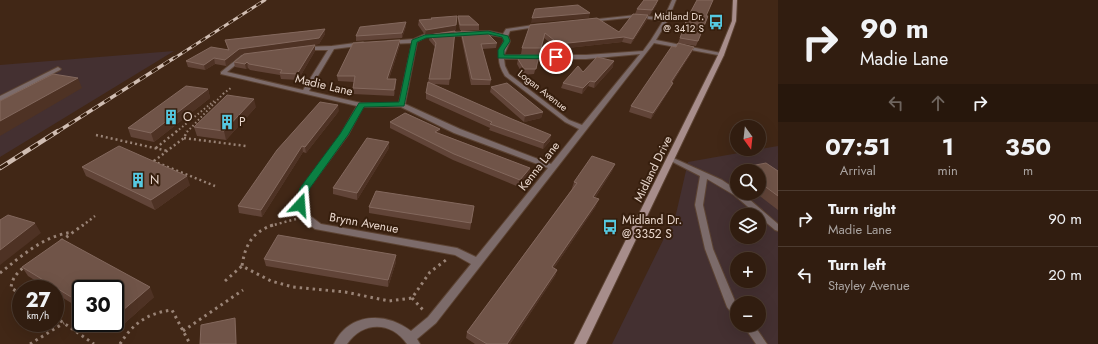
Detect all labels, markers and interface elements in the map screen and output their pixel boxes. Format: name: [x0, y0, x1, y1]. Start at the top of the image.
text: 90 m: [860, 8, 929, 49]
place label: Midland Dr. @ 3412 S: [654, 9, 705, 36]
bus stop icon: Midland Dr. @ 3412 S: [707, 13, 725, 31]
icon: right: [794, 16, 846, 68]
pin: [539, 40, 573, 74]
icon: arrive: [545, 46, 567, 68]
text: Madie Lane: [860, 46, 948, 72]
street label: Logan Avenue: [514, 66, 571, 115]
street label: Madie Lane: [293, 70, 355, 100]
icon: left: [885, 92, 907, 114]
icon: ahead: [927, 92, 949, 114]
icon: right: [969, 92, 991, 114]
building icon: O: [162, 108, 180, 126]
place label: O: [183, 108, 192, 126]
building icon: P: [218, 113, 236, 131]
place label: P: [239, 113, 246, 131]
north arrow: [730, 120, 766, 156]
map controls: [730, 120, 766, 332]
text: 07:51: [825, 129, 891, 164]
text: 1: [942, 129, 954, 164]
text: 350: [1005, 129, 1051, 164]
street label: Midland Drive: [629, 133, 677, 205]
street label: Kenna Lane: [514, 138, 564, 194]
text: Arrival: [840, 161, 876, 180]
text: min: [938, 161, 958, 180]
text: m: [1023, 161, 1033, 180]
button: search: [730, 164, 766, 200]
building icon: N: [129, 171, 147, 189]
place label: N: [150, 171, 159, 189]
position arrow: [279, 184, 321, 226]
text: Turn right: [828, 198, 896, 220]
street label: Brynn Avenue: [328, 208, 400, 238]
button: layers: [730, 208, 766, 244]
icon: right: [794, 208, 816, 230]
text: 90 m: [1048, 208, 1082, 230]
place label: Midland Dr. @ 3352 S: [622, 211, 682, 243]
bus stop icon: Midland Dr. @ 3352 S: [601, 218, 619, 236]
text: Madie Lane: [828, 220, 892, 239]
button: +: [730, 252, 766, 288]
text: Turn left: [828, 254, 886, 276]
icon: left: [794, 264, 816, 286]
text: 20 m: [1048, 264, 1082, 286]
text: Stayley Avenue: [828, 276, 910, 295]
speed limit sign: 30: [72, 280, 124, 332]
text: 27: [25, 286, 51, 315]
button: −: [730, 296, 766, 332]
text: km/h: [27, 308, 49, 323]

